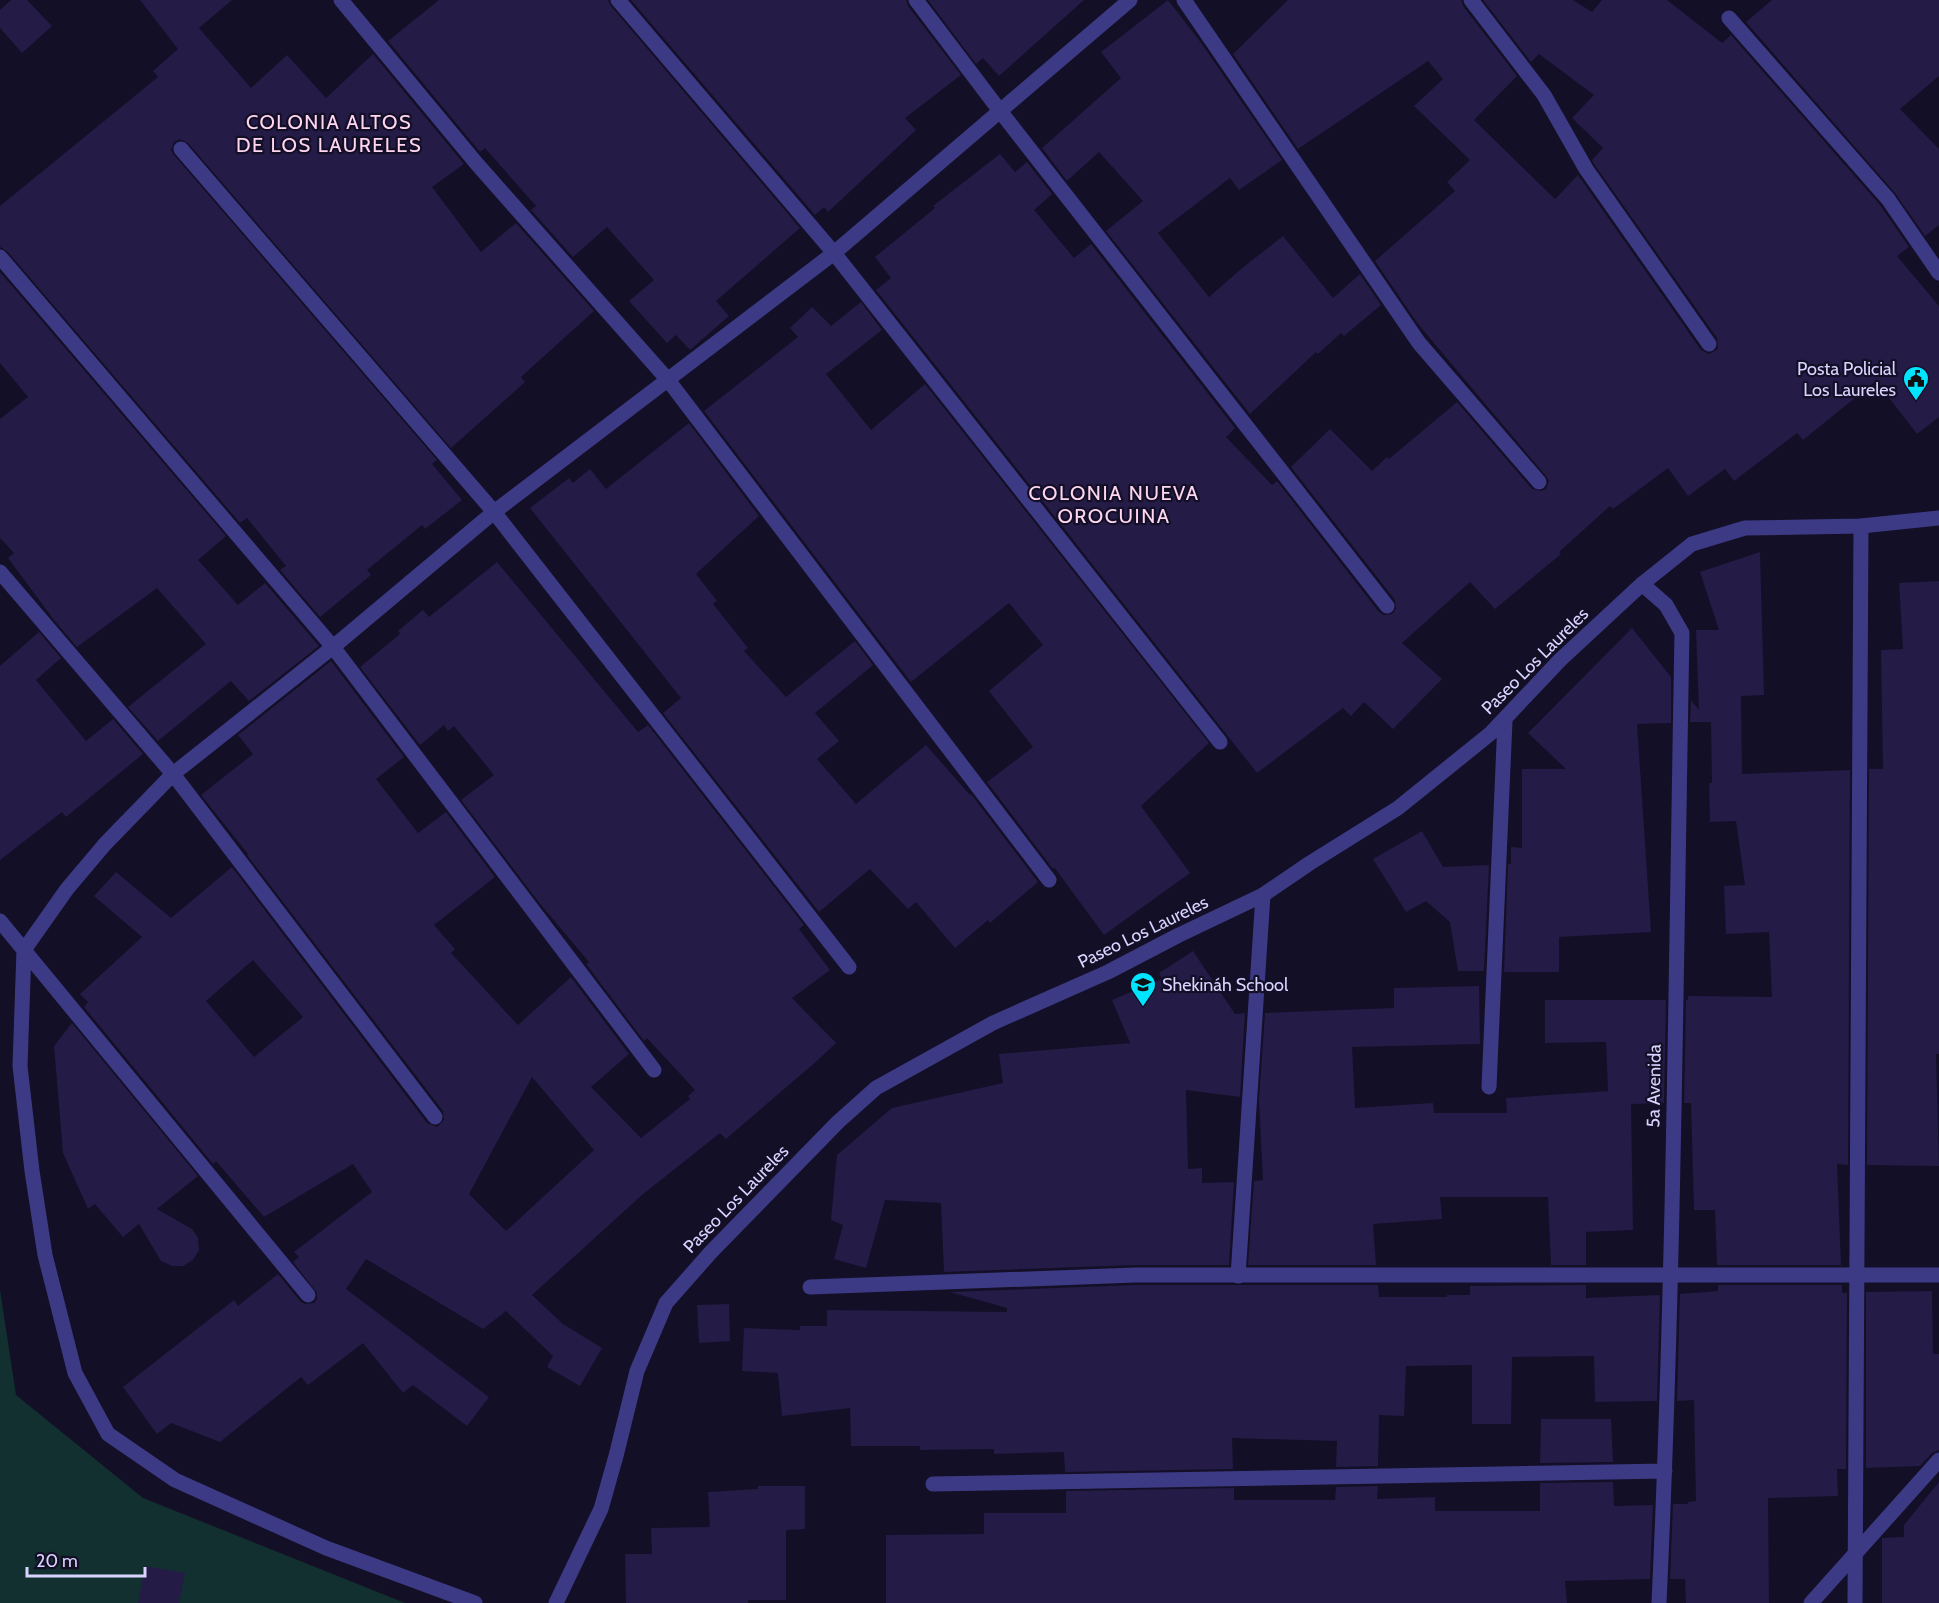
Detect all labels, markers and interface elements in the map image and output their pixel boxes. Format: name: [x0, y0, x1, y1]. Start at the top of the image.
district label: COLONIA ALTOS DE LOS LAURELES: [236, 110, 422, 157]
place label: Posta Policial Los Laureles: [1797, 358, 1897, 401]
public building icon: Posta Policial Los Laureles: [1901, 364, 1931, 402]
district label: COLONIA NUEVA OROCUINA: [1028, 481, 1200, 528]
street label: Paseo Los Laureles: [1477, 603, 1593, 719]
street label: Paseo Los Laureles: [1074, 891, 1212, 973]
school or university icon: Shekináh School: [1128, 970, 1158, 1008]
place label: Shekináh School: [1162, 974, 1289, 996]
street label: 5a Avenida: [1642, 1044, 1666, 1128]
street label: Paseo Los Laureles: [679, 1140, 793, 1258]
scale bar: [27, 1540, 146, 1578]
text: 20 m: [36, 1550, 78, 1572]

